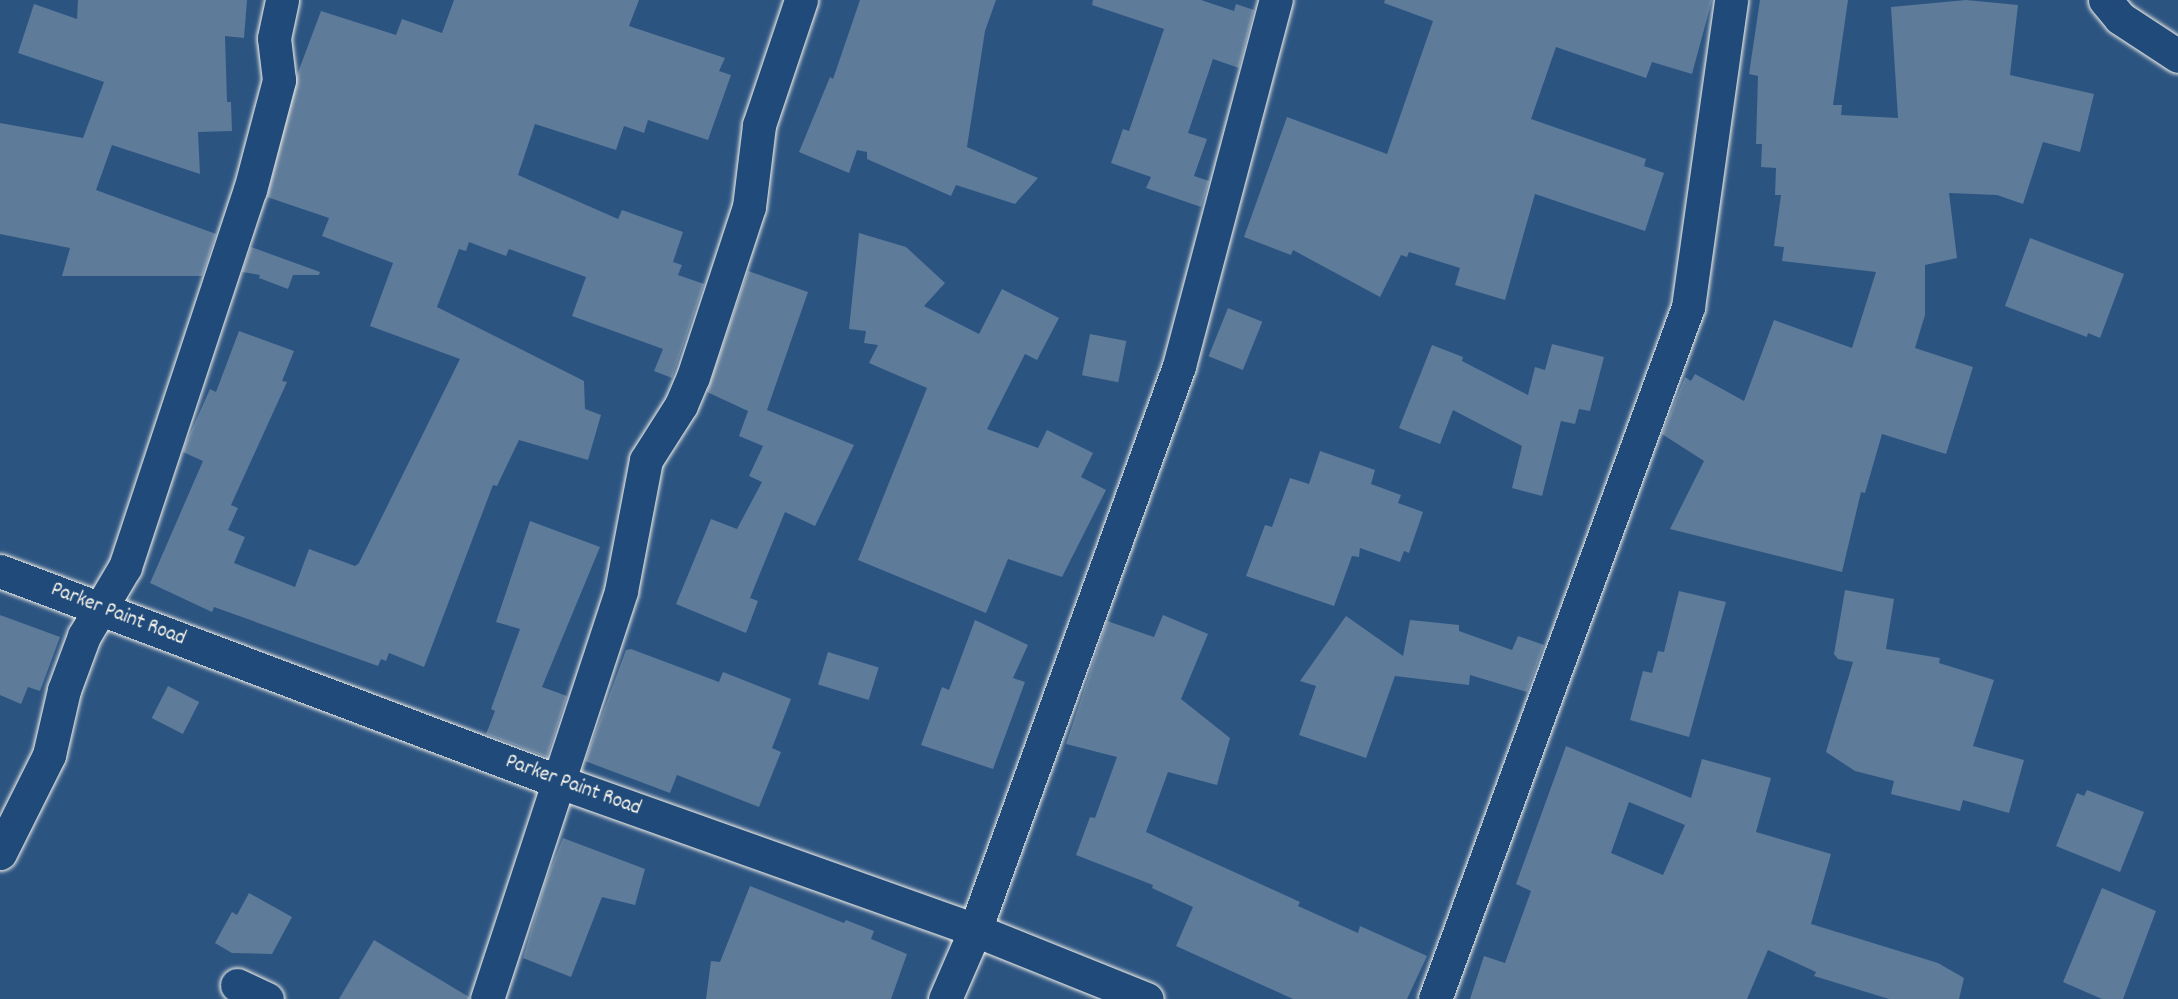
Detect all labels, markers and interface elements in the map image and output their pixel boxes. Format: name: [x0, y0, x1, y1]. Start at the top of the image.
street label: Parker Paint Road: [47, 578, 189, 652]
street label: Parker Paint Road: [502, 750, 644, 822]

